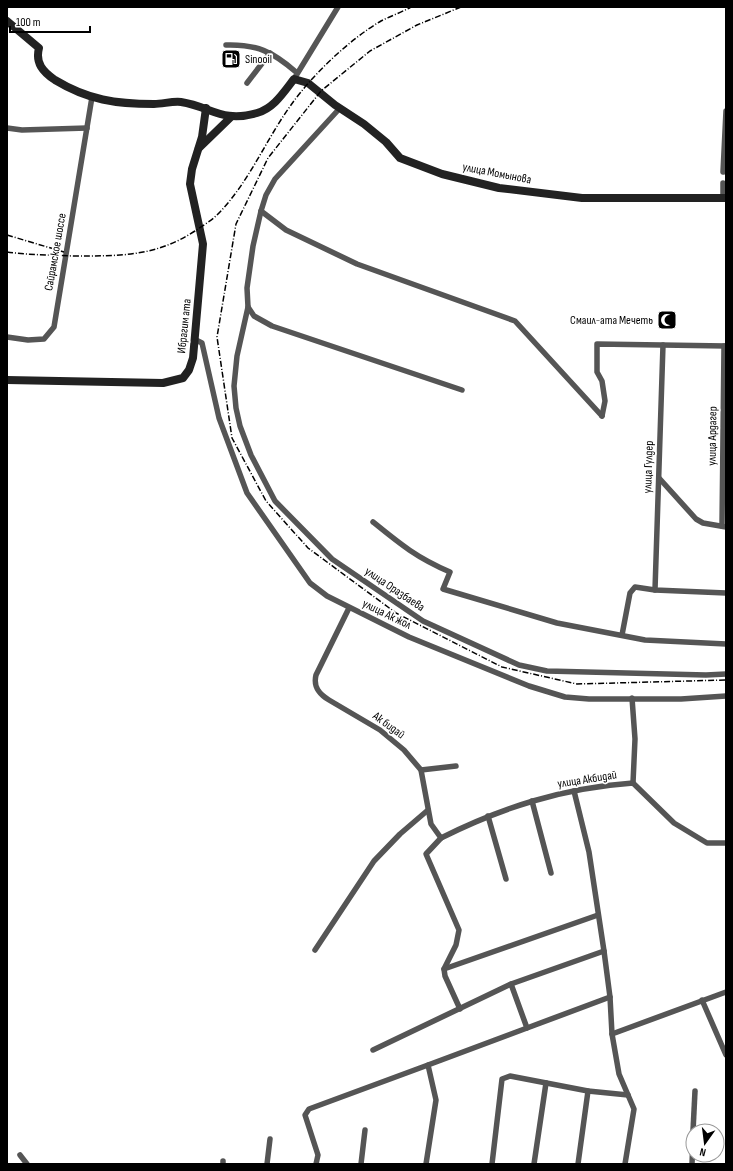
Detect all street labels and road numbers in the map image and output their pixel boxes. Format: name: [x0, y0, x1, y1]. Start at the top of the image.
street label: улица Момынова: [461, 159, 533, 188]
street label: Сайрамское шоссе: [41, 212, 70, 292]
street label: Ибрагим ата: [174, 298, 195, 354]
street label: улица Ардагер: [704, 406, 721, 466]
street label: улица Гулдер: [640, 440, 657, 494]
street label: улица Оразбаева: [362, 564, 428, 615]
street label: улица Ак жол: [360, 596, 414, 633]
street label: Ак бидай: [369, 708, 408, 742]
street label: улица Акбидай: [556, 767, 618, 792]

